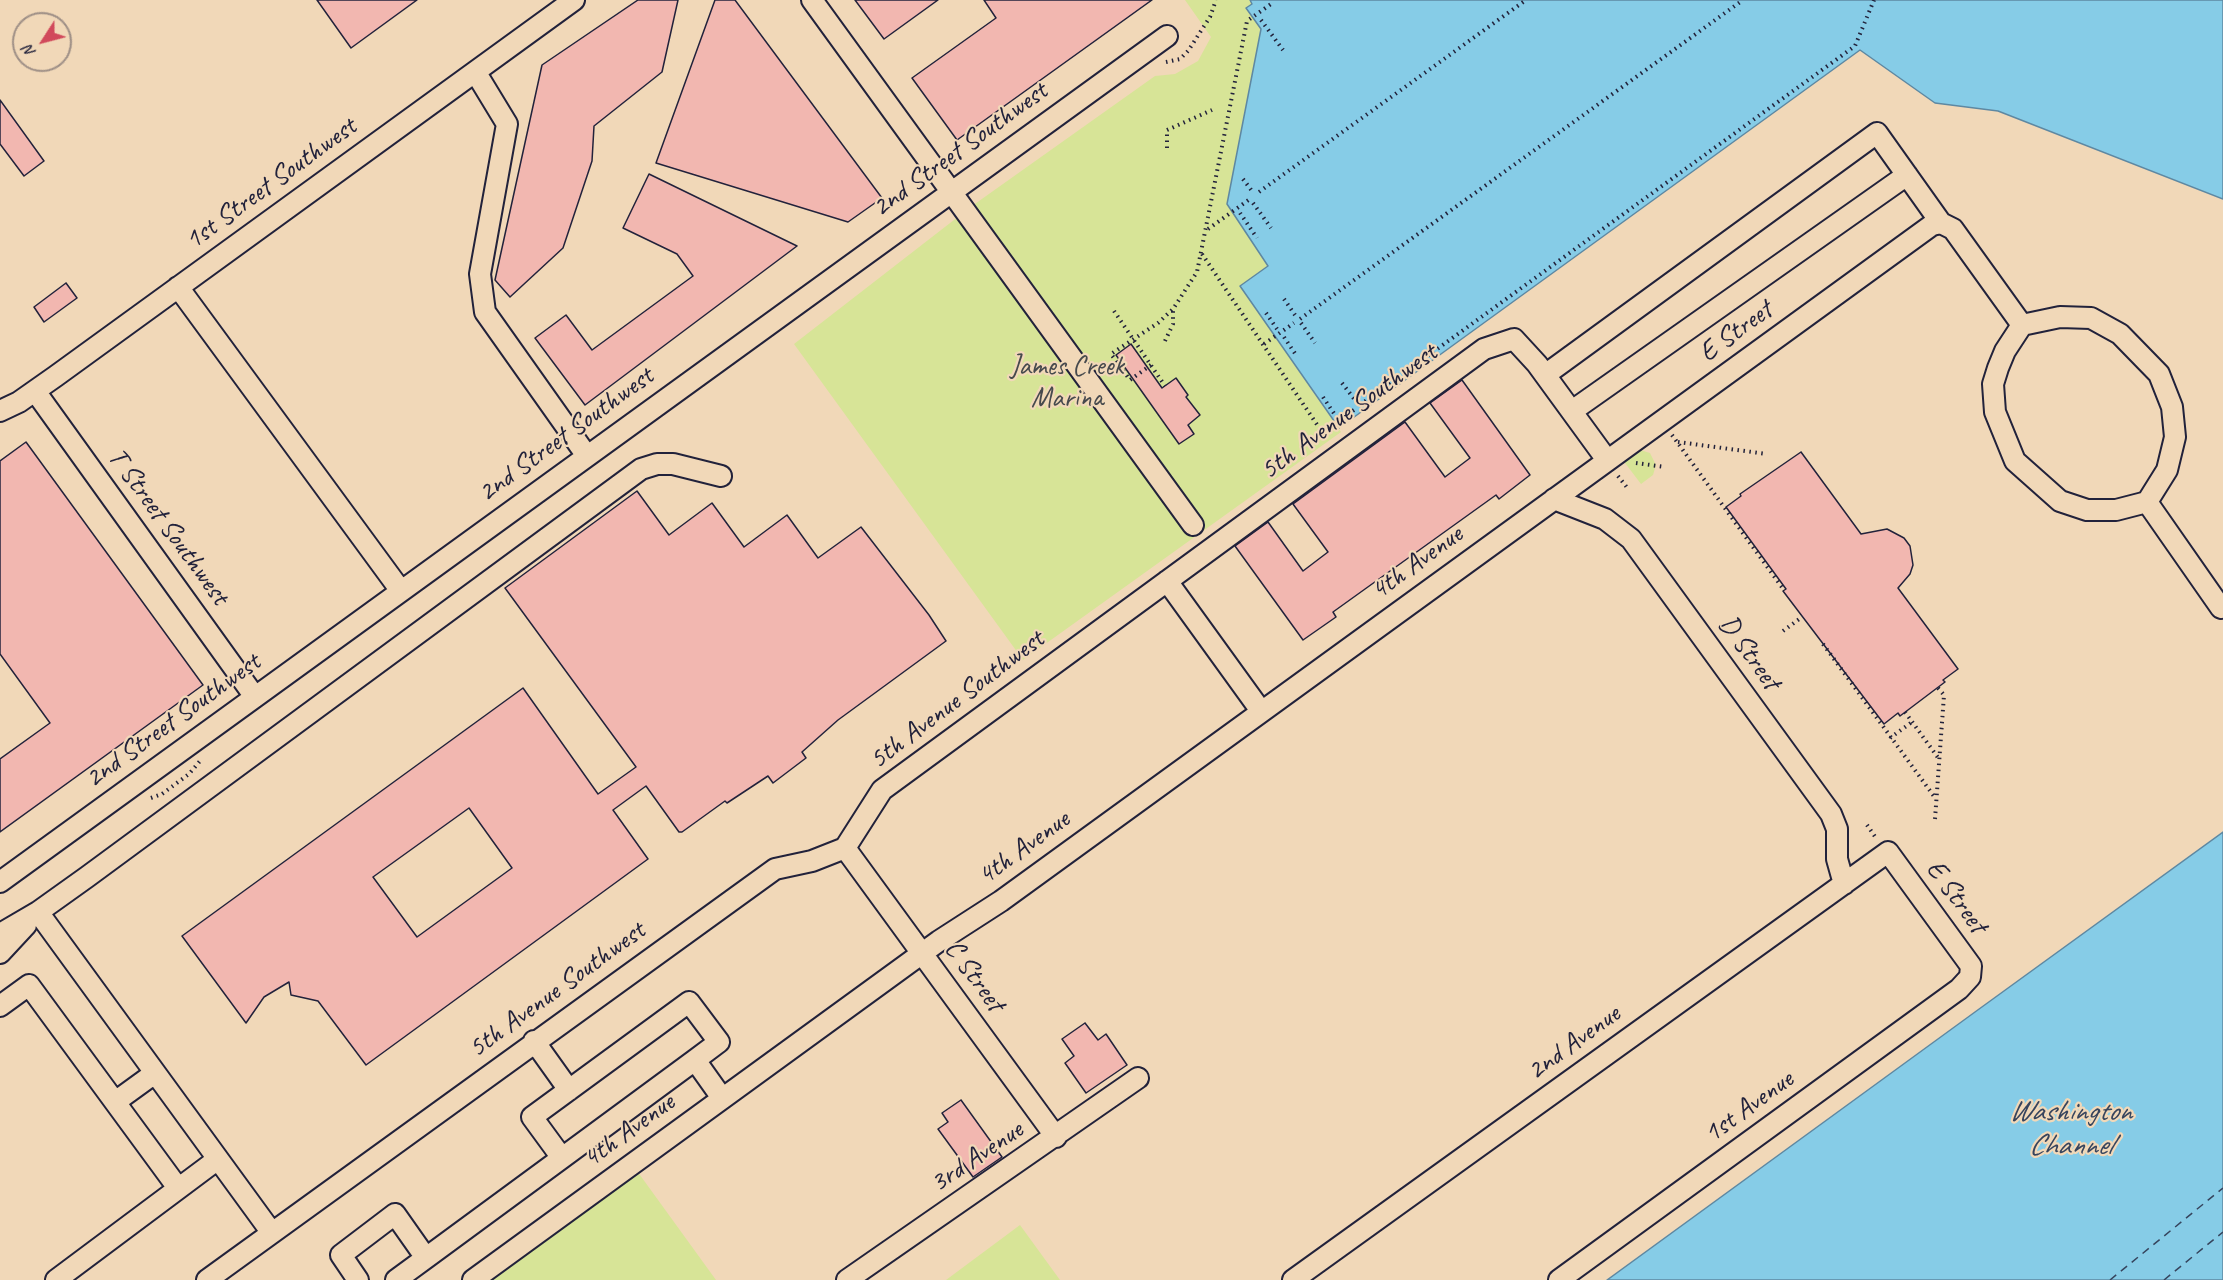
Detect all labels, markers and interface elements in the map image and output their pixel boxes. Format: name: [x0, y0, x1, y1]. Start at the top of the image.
north arrow: [12, 12, 72, 72]
text: N: [18, 42, 40, 61]
street label: 2nd Street Southwest: [866, 75, 1054, 225]
street label: 1st Street Southwest: [179, 110, 363, 258]
street label: E Street: [1693, 294, 1779, 370]
street label: 5th Avenue Southwest: [1254, 337, 1444, 487]
park label: James Creek Marina: [1010, 350, 1124, 416]
street label: 2nd Street Southwest: [472, 360, 660, 510]
street label: T Street Southwest: [100, 442, 236, 612]
street label: 4th Avenue: [1364, 518, 1470, 608]
street label: D Street: [1711, 609, 1787, 697]
street label: 5th Avenue Southwest: [863, 623, 1051, 777]
street label: 2nd Street Southwest: [79, 646, 267, 796]
street label: 4th Avenue: [971, 803, 1077, 893]
street label: E Street: [1918, 854, 1994, 940]
street label: 5th Avenue Southwest: [462, 915, 652, 1065]
street label: C Street: [937, 933, 1011, 1019]
street label: 2nd Avenue: [1521, 998, 1627, 1088]
street label: 1st Avenue: [1698, 1063, 1800, 1151]
street label: 4th Avenue: [576, 1086, 682, 1176]
water label: Washington Channel: [2009, 1094, 2131, 1164]
street label: 3rd Avenue: [924, 1114, 1030, 1200]

